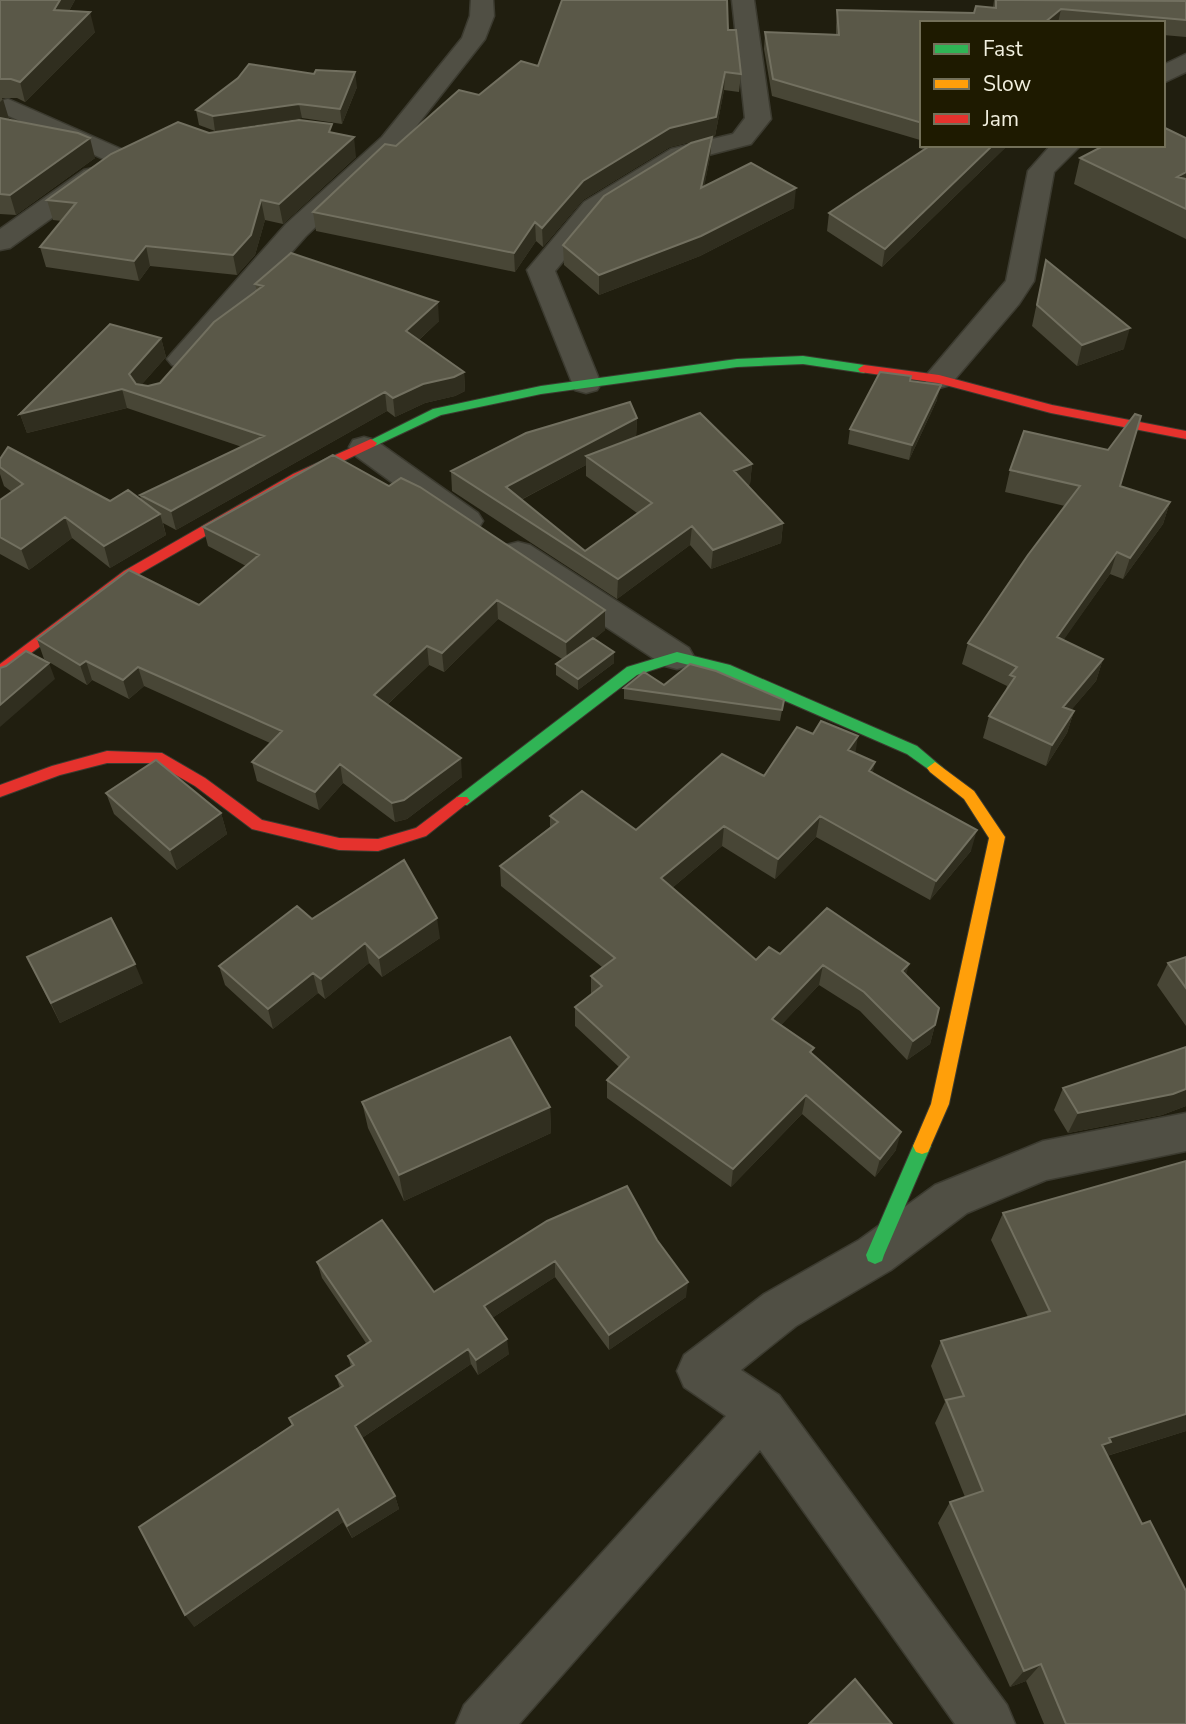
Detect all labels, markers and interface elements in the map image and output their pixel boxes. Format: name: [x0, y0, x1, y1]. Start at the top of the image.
legend: [920, 21, 1165, 147]
text: Fast: [983, 35, 1023, 63]
text: Slow: [983, 70, 1032, 98]
text: Jam: [982, 105, 1019, 133]

